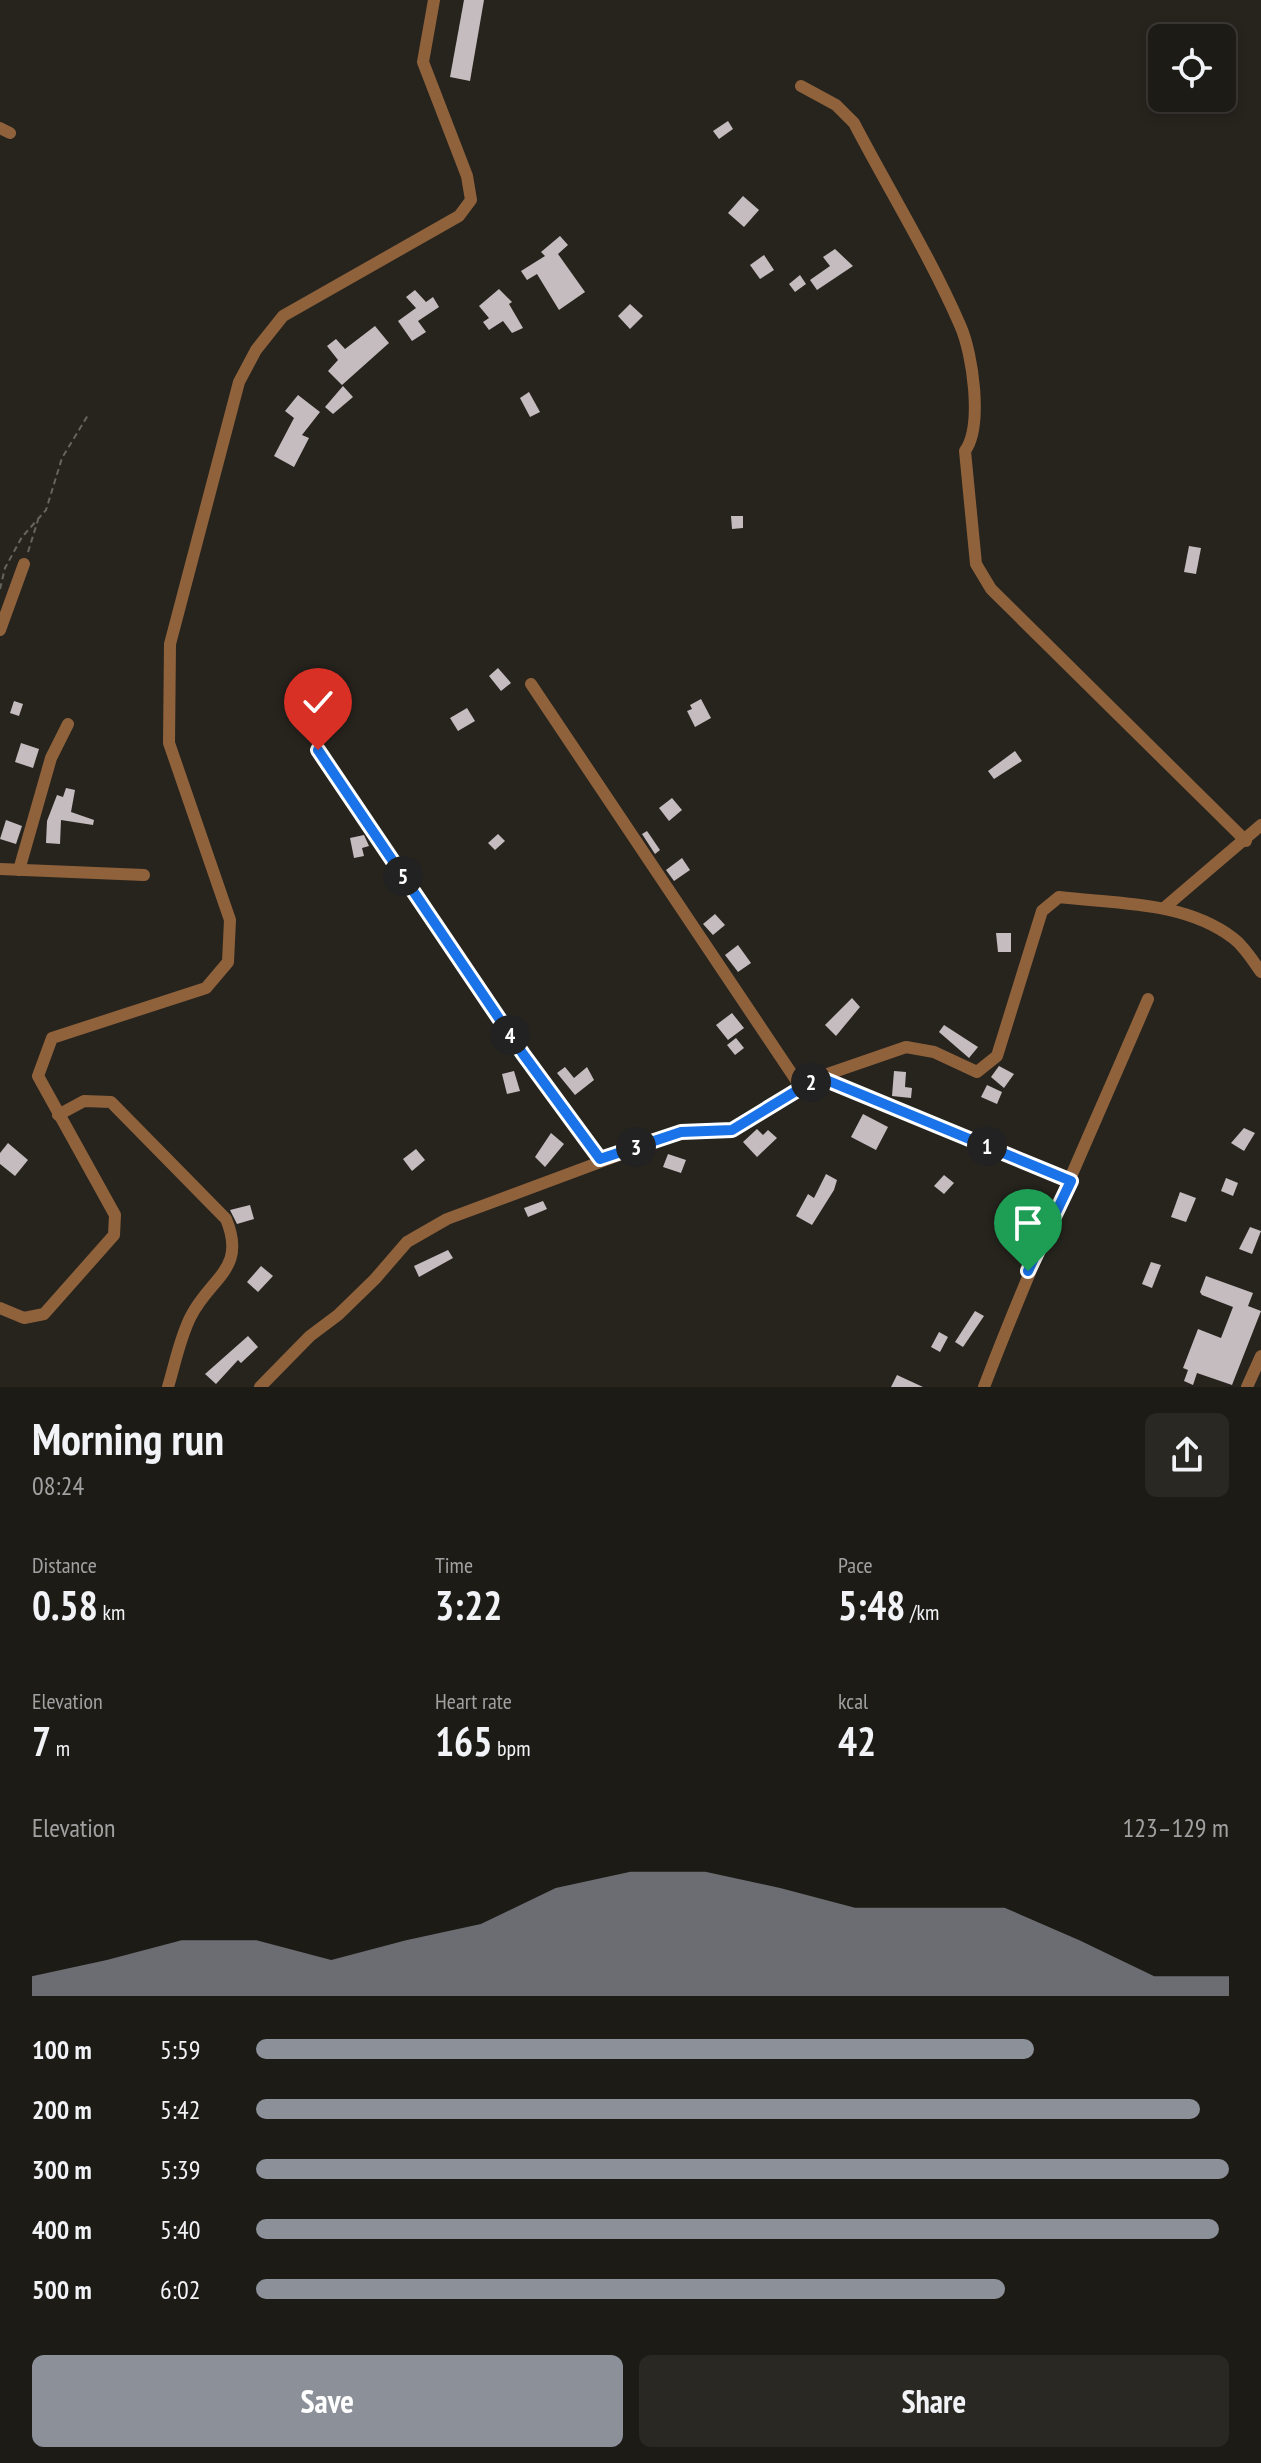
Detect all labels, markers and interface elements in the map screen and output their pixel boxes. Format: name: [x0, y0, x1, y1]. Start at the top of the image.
map controls: [1148, 24, 1236, 112]
button: locate: [1148, 24, 1236, 112]
pin: [284, 668, 352, 750]
icon: check: [296, 680, 340, 724]
pin: 5: [383, 856, 423, 896]
text: 5: [398, 862, 408, 890]
pin: 4: [490, 1015, 530, 1055]
text: 4: [505, 1021, 515, 1049]
pin: 2: [791, 1062, 831, 1102]
text: 2: [806, 1068, 816, 1096]
pin: 1: [967, 1126, 1007, 1166]
pin: 3: [616, 1127, 656, 1167]
text: 1: [982, 1132, 992, 1160]
text: 3: [631, 1133, 641, 1161]
pin: [994, 1189, 1062, 1271]
icon: arrive: [1006, 1201, 1050, 1245]
text: Morning run: [32, 1410, 224, 1467]
button: share: [1145, 1413, 1229, 1497]
text: 08:24: [32, 1469, 84, 1502]
text: Distance: [32, 1551, 97, 1579]
text: Time: [435, 1551, 473, 1579]
text: Pace: [838, 1551, 873, 1579]
text: 0.58: [32, 1579, 98, 1631]
text: 3:22: [435, 1579, 502, 1631]
text: 5:48: [838, 1579, 905, 1631]
text: km: [98, 1598, 125, 1626]
text: /km: [905, 1598, 939, 1626]
text: Elevation: [32, 1687, 103, 1715]
text: Heart rate: [435, 1687, 512, 1715]
text: kcal: [838, 1687, 868, 1715]
text: 7: [32, 1715, 51, 1767]
text: 165: [435, 1715, 492, 1767]
text: 42: [838, 1715, 876, 1767]
text: m: [51, 1734, 70, 1762]
text: bpm: [492, 1734, 530, 1762]
text: Elevation: [32, 1811, 115, 1844]
text: 123–129 m: [1123, 1811, 1229, 1844]
text: 100 m: [32, 2033, 92, 2066]
text: 5:59: [160, 2033, 200, 2066]
text: 200 m: [32, 2093, 92, 2126]
text: 5:42: [160, 2093, 200, 2126]
text: 300 m: [32, 2153, 92, 2186]
text: 5:39: [160, 2153, 200, 2186]
text: 400 m: [32, 2213, 92, 2246]
text: 5:40: [160, 2213, 200, 2246]
text: 500 m: [32, 2273, 92, 2306]
text: 6:02: [160, 2273, 200, 2306]
button: Save: [32, 2355, 623, 2447]
button: Share: [639, 2355, 1229, 2447]

